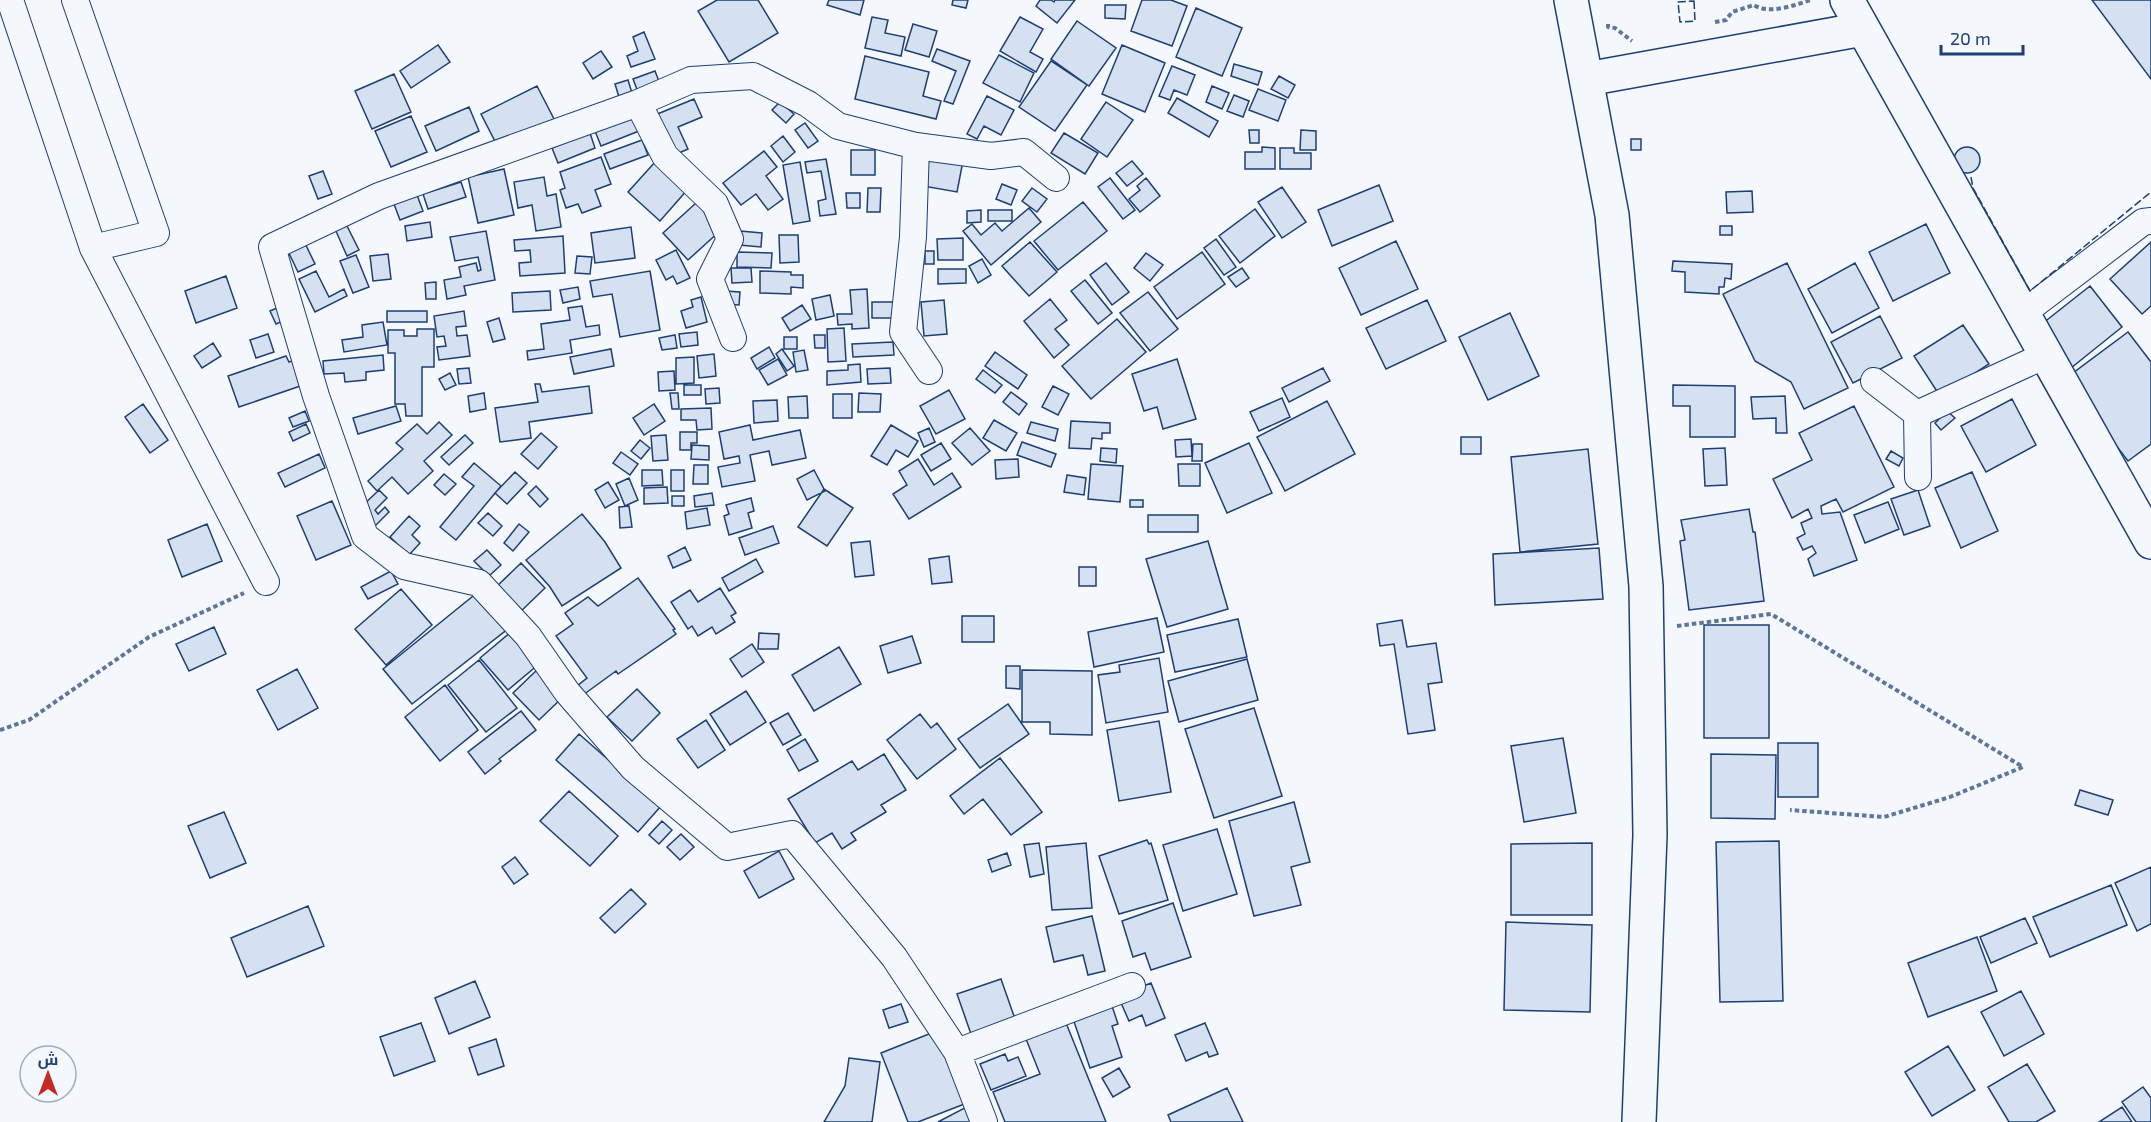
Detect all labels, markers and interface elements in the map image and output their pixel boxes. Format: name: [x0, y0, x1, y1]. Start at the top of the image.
scale bar: [1941, 18, 2024, 56]
text: 20 m: [1950, 27, 1991, 49]
north arrow: [18, 1044, 78, 1104]
text: ش: [38, 1049, 58, 1069]

